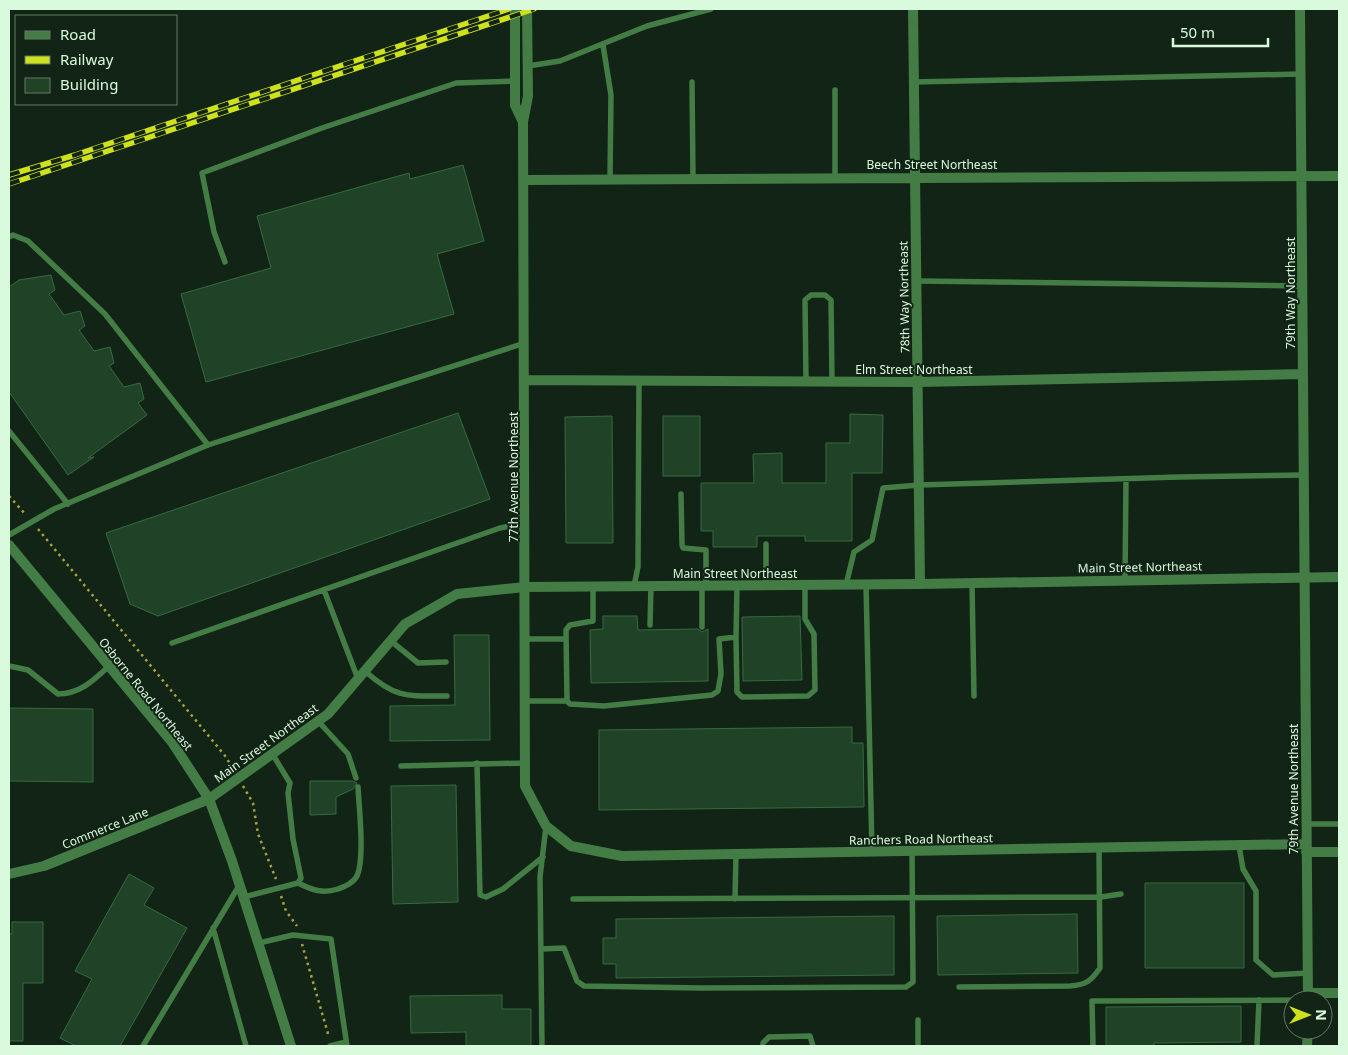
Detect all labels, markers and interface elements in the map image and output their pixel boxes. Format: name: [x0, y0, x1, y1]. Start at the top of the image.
legend: [15, 15, 178, 105]
scale bar: [1173, 15, 1268, 47]
text: 50 m: [1180, 22, 1215, 42]
text: Road: [60, 24, 96, 44]
text: Railway: [60, 49, 114, 69]
text: Building: [60, 74, 118, 94]
street label: Beech Street Northeast: [867, 156, 998, 173]
street label: 79th Way Northeast: [1282, 236, 1299, 349]
street label: 78th Way Northeast: [895, 240, 913, 353]
street label: Elm Street Northeast: [855, 361, 973, 378]
street label: 77th Avenue Northeast: [505, 411, 522, 542]
street label: Main Street Northeast: [1078, 557, 1203, 577]
street label: Main Street Northeast: [673, 565, 798, 582]
street label: Osborne Road Northeast: [95, 634, 197, 755]
street label: Main Street Northeast: [211, 699, 322, 786]
street label: 79th Avenue Northeast: [1285, 723, 1302, 854]
street label: Commerce Lane: [59, 803, 151, 853]
street label: Ranchers Road Northeast: [849, 829, 994, 849]
north arrow: [1283, 990, 1333, 1040]
text: N: [1312, 1009, 1331, 1021]

